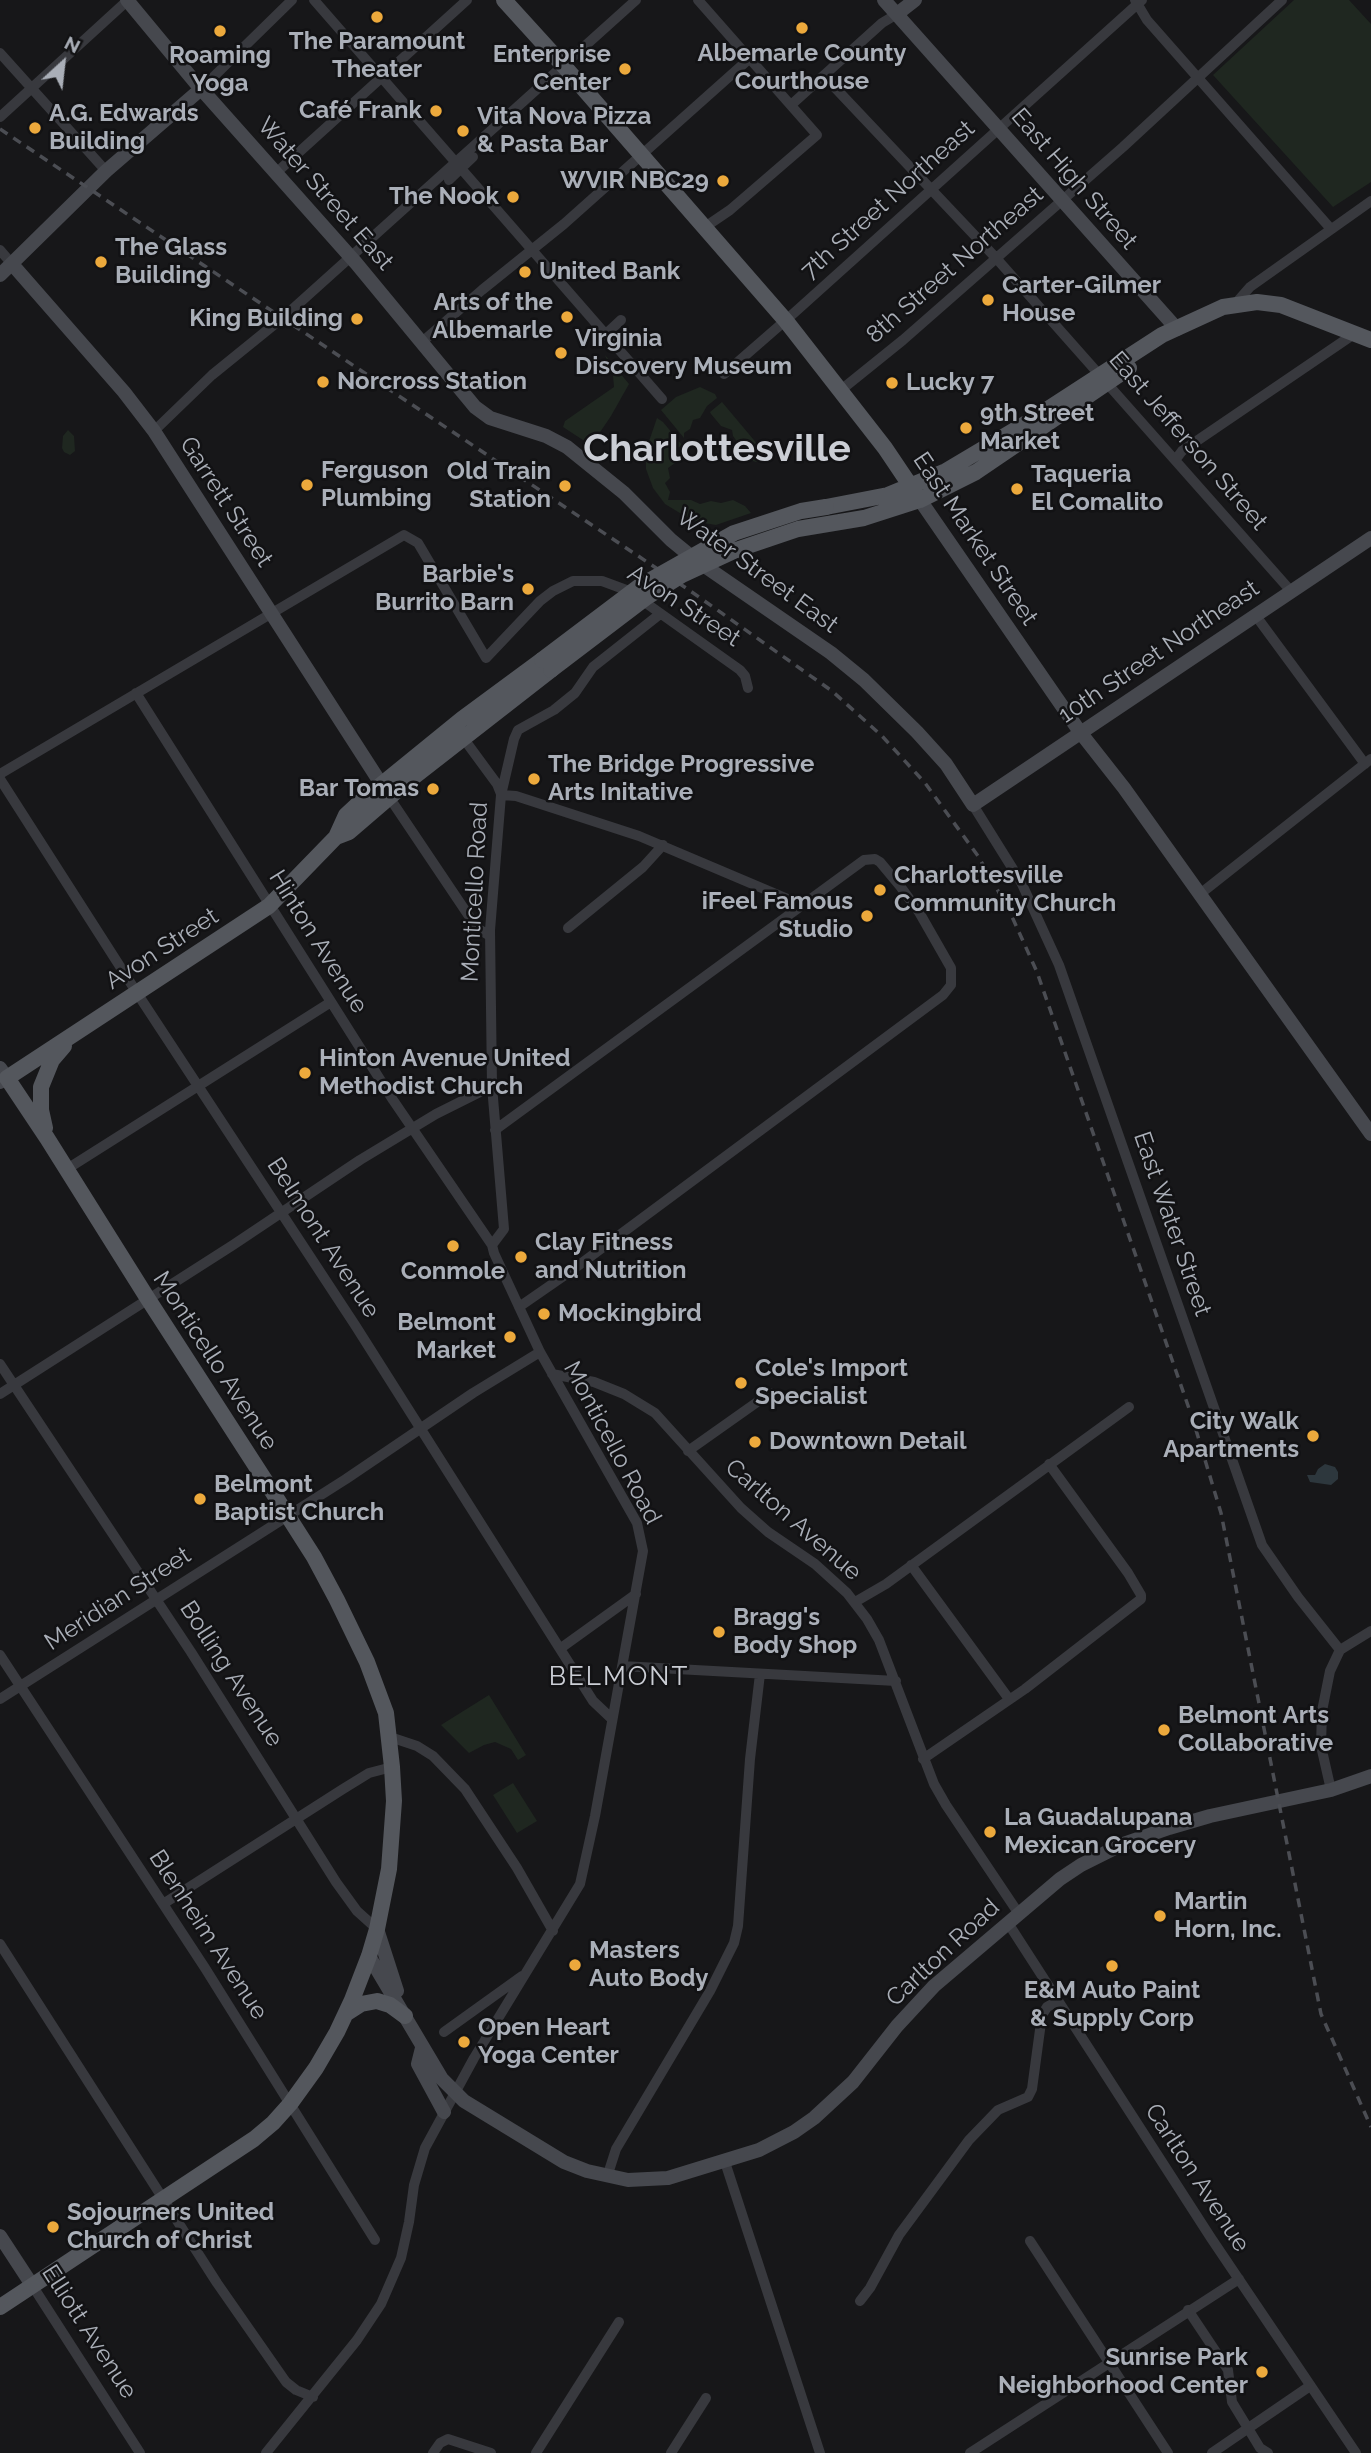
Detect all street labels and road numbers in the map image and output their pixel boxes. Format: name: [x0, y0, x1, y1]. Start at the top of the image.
street label: East High Street: [1005, 102, 1143, 256]
street label: Water Street East: [251, 112, 399, 276]
street label: 7th Street Northeast: [795, 115, 981, 285]
street label: 8th Street Northeast: [861, 180, 1049, 350]
street label: East Jefferson Street: [1103, 346, 1273, 536]
street label: Garrett Street: [173, 431, 279, 573]
street label: East Market Street: [906, 447, 1044, 631]
street label: Water Street East: [670, 503, 844, 639]
street label: Avon Street: [622, 559, 746, 653]
street label: 10th Street Northeast: [1053, 574, 1265, 730]
street label: Monticello Road: [456, 801, 494, 983]
street label: Hinton Avenue: [263, 865, 373, 1019]
street label: Avon Street: [100, 902, 224, 996]
street label: East Water Street: [1127, 1128, 1217, 1320]
street label: Belmont Avenue: [260, 1153, 386, 1323]
street label: Monticello Avenue: [147, 1266, 283, 1456]
street label: Monticello Road: [557, 1357, 667, 1529]
street label: Carlton Avenue: [719, 1453, 867, 1587]
street label: Meridian Street: [40, 1541, 196, 1657]
street label: Bolling Avenue: [173, 1596, 289, 1752]
street label: Blenheim Avenue: [142, 1845, 274, 2025]
street label: Carlton Road: [880, 1893, 1006, 2013]
street label: Carlton Avenue: [1138, 2098, 1256, 2258]
street label: Elliott Avenue: [35, 2260, 143, 2404]

